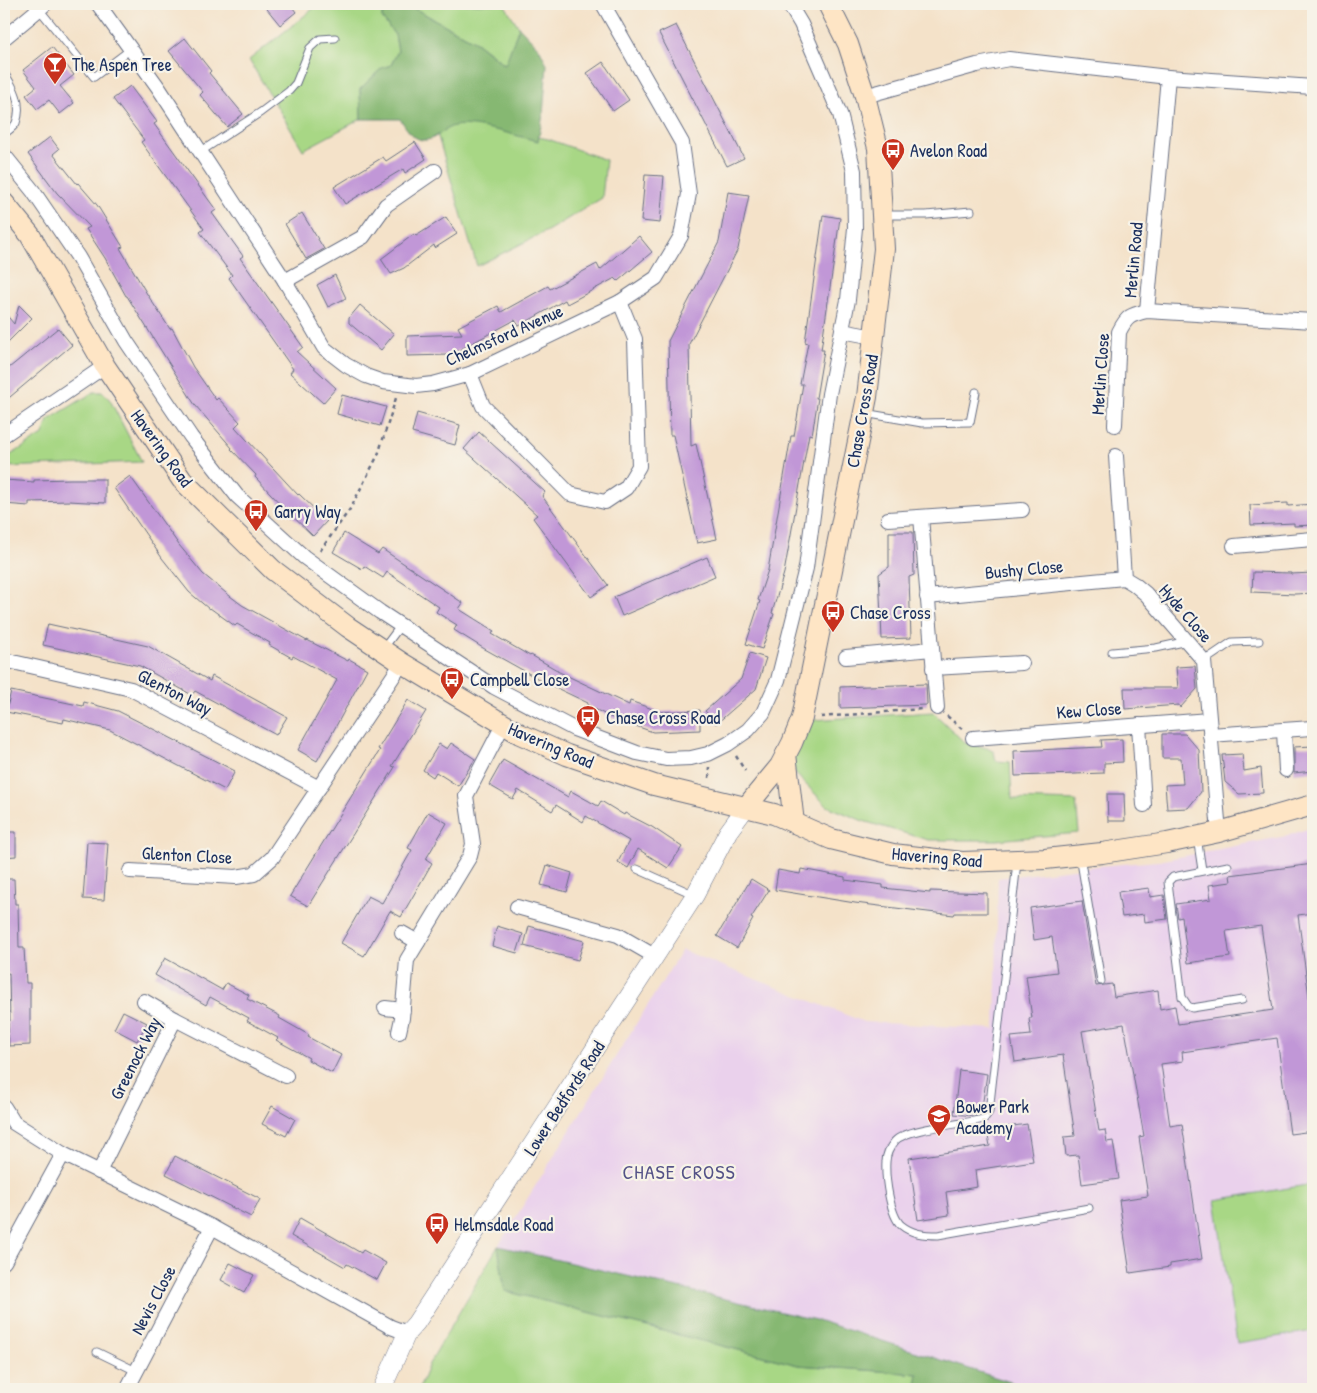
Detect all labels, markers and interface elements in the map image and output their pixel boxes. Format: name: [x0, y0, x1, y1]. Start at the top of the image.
bar icon: The Aspen Tree: [42, 51, 68, 85]
place label: The Aspen Tree: [72, 52, 172, 77]
bus stop icon: Avelon Road: [880, 137, 906, 171]
place label: Avelon Road: [910, 138, 987, 163]
street label: Merlin Road: [1117, 221, 1149, 299]
street label: Chelmsford Avenue: [441, 298, 567, 372]
street label: Merlin Close: [1085, 332, 1115, 416]
street label: Chase Cross Road: [840, 353, 884, 469]
street label: Havering Road: [125, 404, 199, 492]
bus stop icon: Garry Way: [243, 498, 269, 532]
place label: Garry Way: [274, 499, 341, 524]
street label: Bushy Close: [984, 553, 1064, 585]
street label: Hyde Close: [1153, 578, 1219, 648]
bus stop icon: Chase Cross: [820, 599, 846, 633]
place label: Chase Cross: [850, 600, 931, 625]
street label: Glenton Way: [134, 663, 217, 722]
bus stop icon: Campbell Close: [439, 666, 465, 700]
place label: Campbell Close: [470, 667, 569, 692]
street label: Kew Close: [1056, 695, 1122, 725]
bus stop icon: Chase Cross Road: [575, 704, 601, 738]
place label: Chase Cross Road: [606, 705, 720, 730]
street label: Havering Road: [504, 716, 598, 774]
street label: Glenton Close: [141, 840, 233, 870]
street label: Havering Road: [891, 841, 983, 873]
street label: Greenock Way: [104, 1012, 167, 1104]
street label: Lower Bedfords Road: [518, 1036, 610, 1160]
place label: Bower Park Academy: [956, 1094, 1030, 1140]
school or university icon: Bower Park Academy: [926, 1103, 952, 1137]
district label: CHASE CROSS: [622, 1158, 736, 1185]
bus stop icon: Helmsdale Road: [424, 1211, 450, 1245]
place label: Helmsdale Road: [454, 1212, 553, 1237]
street label: Nevis Close: [124, 1261, 182, 1339]

